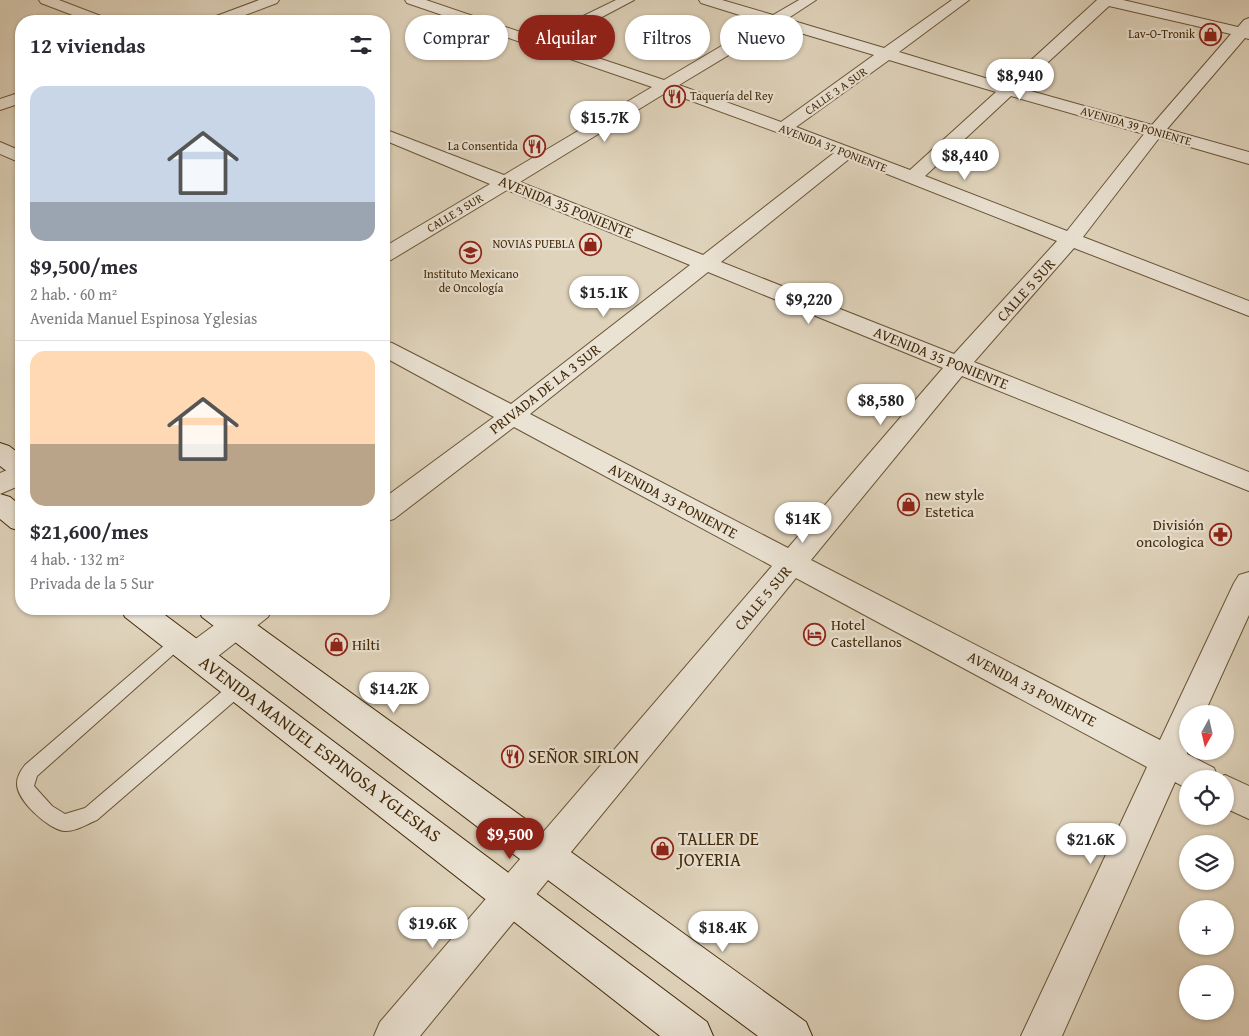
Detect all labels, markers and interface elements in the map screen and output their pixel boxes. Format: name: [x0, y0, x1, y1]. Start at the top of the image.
chip: Comprar: [405, 15, 508, 60]
chip: Alquilar: [518, 15, 615, 60]
chip: Filtros: [625, 15, 710, 60]
chip: Nuevo: [720, 15, 803, 60]
shop icon: Lav-O-Tronik: [1199, 22, 1223, 46]
place label: Lav-O-Tronik: [1128, 25, 1196, 42]
text: 12 viviendas: [30, 30, 146, 61]
icon: filters: [347, 31, 375, 59]
pin: $8,940: [979, 58, 1061, 101]
street label: CALLE 3 A SUR: [801, 63, 871, 118]
text: $8,940: [997, 63, 1043, 87]
restaurant icon: Taquería del Rey: [662, 84, 686, 108]
place label: Taquería del Rey: [690, 87, 774, 104]
pin: $15.7K: [564, 100, 646, 143]
street label: AVENIDA 39 PONIENTE: [1079, 102, 1194, 150]
text: $15.7K: [581, 105, 629, 129]
icon: home: [158, 118, 248, 208]
street label: AVENIDA 37 PONIENTE: [777, 119, 890, 176]
restaurant icon: La Consentida: [522, 134, 546, 158]
place label: La Consentida: [448, 137, 518, 154]
pin: $8,440: [924, 138, 1006, 181]
text: $8,440: [942, 143, 988, 167]
street label: AVENIDA 35 PONIENTE: [496, 170, 637, 243]
street label: CALLE 3 SUR: [423, 189, 486, 236]
shop icon: NOVIAS PUEBLA: [579, 232, 603, 256]
place label: NOVIAS PUEBLA: [493, 235, 576, 252]
school or university icon: Instituto Mexicano de Oncología: [459, 241, 483, 265]
text: $9,500/mes: [30, 251, 138, 282]
street label: CALLE 5 SUR: [991, 253, 1060, 326]
place label: Instituto Mexicano de Oncología: [423, 265, 519, 296]
pin: $15.1K: [563, 276, 645, 318]
text: $15.1K: [580, 280, 628, 304]
text: 2 hab. · 60 m²: [30, 282, 117, 306]
pin: $9,220: [768, 282, 850, 325]
text: $9,220: [786, 287, 832, 311]
text: Avenida Manuel Espinosa Yglesias: [30, 306, 257, 330]
street label: AVENIDA 35 PONIENTE: [871, 321, 1012, 394]
street label: PRIVADA DE LA 3 SUR: [485, 338, 605, 439]
icon: home: [158, 384, 248, 474]
pin: $8,580: [840, 384, 922, 426]
text: $8,580: [858, 388, 904, 412]
street label: AVENIDA 33 PONIENTE: [605, 458, 742, 544]
place label: new style Estetica: [925, 484, 984, 522]
shop icon: new style Estetica: [897, 492, 921, 516]
pin: $14K: [773, 502, 833, 544]
text: $14K: [786, 506, 820, 530]
place label: División oncologica: [1136, 514, 1205, 552]
text: $21,600/mes: [30, 516, 149, 547]
pharmacy icon: División oncologica: [1208, 522, 1232, 546]
text: 4 hab. · 132 m²: [30, 547, 125, 571]
street label: CALLE 5 SUR: [729, 561, 796, 635]
text: Privada de la 5 Sur: [30, 571, 154, 595]
place label: Hotel Castellanos: [831, 614, 902, 652]
hotel icon: Hotel Castellanos: [803, 622, 827, 646]
shop icon: Hilti: [324, 633, 348, 657]
place label: Hilti: [352, 634, 380, 655]
street label: AVENIDA 33 PONIENTE: [964, 646, 1101, 732]
street label: AVENIDA MANUEL ESPINOSA YGLESIAS: [194, 648, 447, 849]
pin: $14.2K: [353, 672, 435, 714]
text: $14.2K: [370, 676, 418, 700]
north arrow: [1179, 705, 1234, 760]
map controls: [1179, 705, 1234, 1020]
place label: SEÑOR SIRLON: [528, 743, 639, 770]
restaurant icon: SEÑOR SIRLON: [500, 745, 524, 769]
button: locate: [1179, 770, 1234, 825]
pin: $9,500: [469, 818, 551, 860]
text: $9,500: [487, 822, 533, 846]
pin: $21.6K: [1050, 822, 1132, 865]
place label: TALLER DE JOYERIA: [676, 825, 759, 873]
text: $21.6K: [1067, 827, 1115, 851]
button: layers: [1179, 835, 1234, 890]
shop icon: TALLER DE JOYERIA: [650, 837, 674, 861]
button: +: [1179, 900, 1234, 955]
pin: $19.6K: [392, 906, 474, 949]
pin: $18.4K: [682, 910, 764, 953]
text: $19.6K: [409, 911, 457, 935]
text: $18.4K: [699, 915, 747, 939]
button: −: [1179, 965, 1234, 1020]

